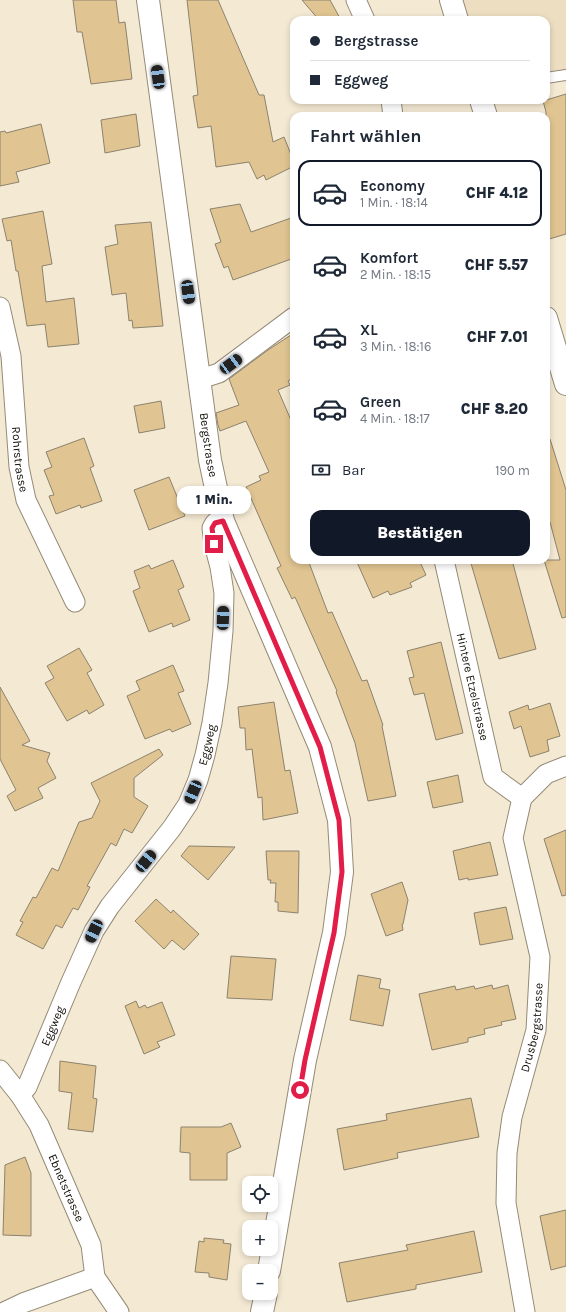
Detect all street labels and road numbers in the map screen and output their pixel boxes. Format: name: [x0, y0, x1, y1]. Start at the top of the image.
street label: Bergstrasse: [197, 412, 220, 478]
street label: Rohrstrasse: [9, 426, 31, 493]
street label: Hintere Etzelstrasse: [454, 632, 492, 742]
street label: Eggweg: [195, 723, 219, 767]
street label: Drusbergstrasse: [518, 983, 546, 1074]
street label: Eggweg: [38, 1004, 67, 1048]
street label: Ebnetstrasse: [45, 1152, 87, 1224]

